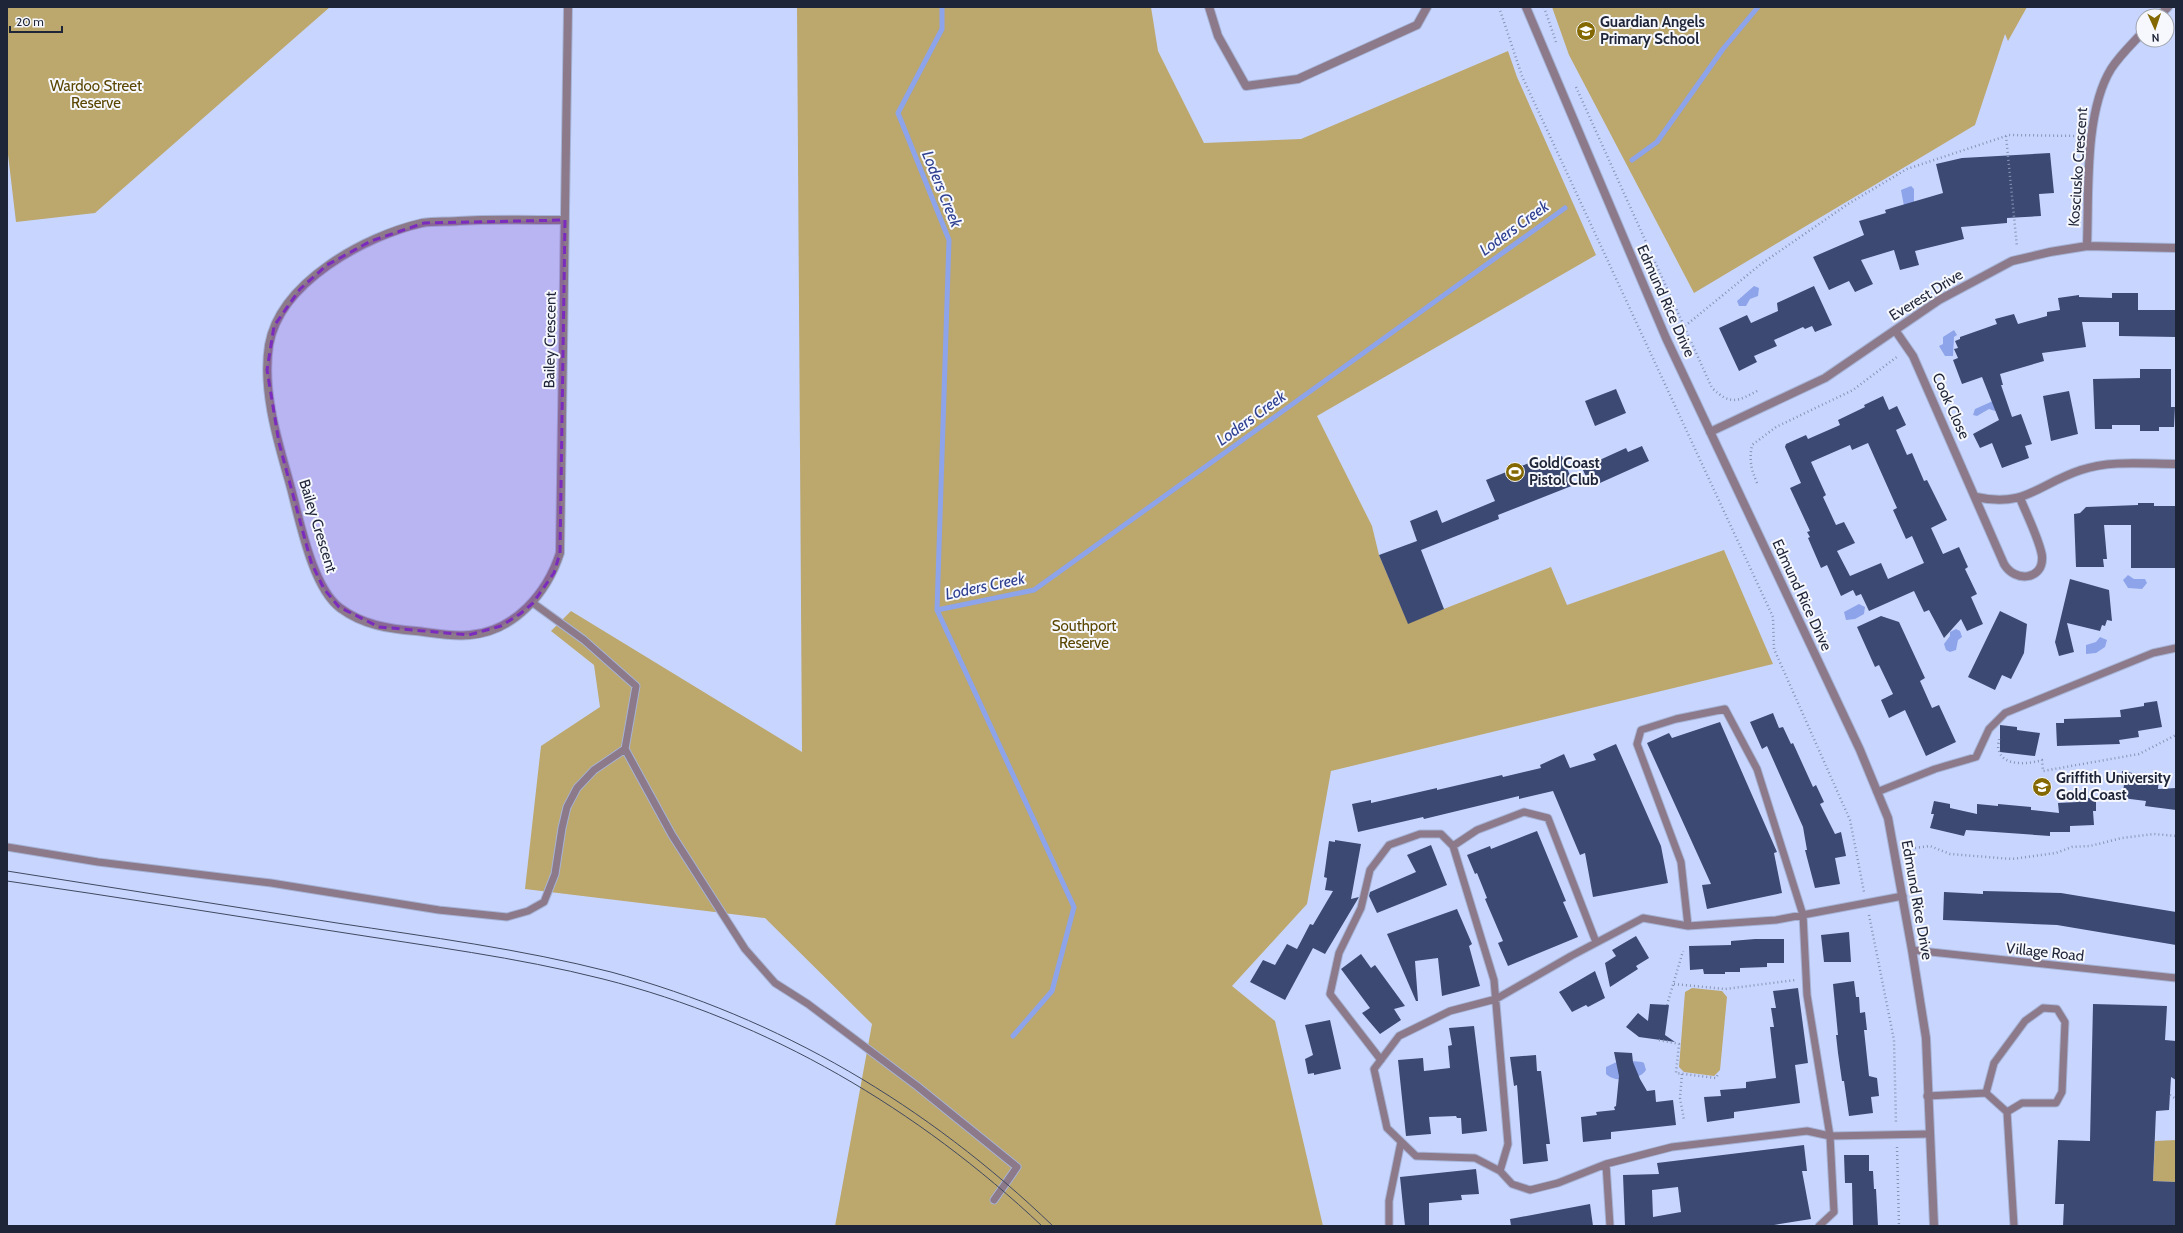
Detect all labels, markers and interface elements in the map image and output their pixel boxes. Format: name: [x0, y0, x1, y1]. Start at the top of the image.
scale bar: [10, 8, 62, 34]
north arrow: [2135, 8, 2175, 48]
place label: Guardian Angels Primary School: [1600, 13, 1705, 48]
text: 20 m: [16, 14, 44, 29]
school or university icon: Guardian Angels Primary School: [1575, 20, 1597, 42]
text: N: [2151, 31, 2160, 45]
park label: Wardoo Street Reserve: [50, 77, 142, 112]
street label: Kosciusko Crescent: [2065, 107, 2091, 227]
water label: Loders Creek: [918, 148, 966, 231]
water label: Loders Creek: [1476, 196, 1553, 259]
street label: Edmund Rice Drive: [1633, 242, 1699, 360]
street label: Everest Drive: [1886, 265, 1966, 325]
street label: Bailey Crescent: [540, 292, 560, 388]
street label: Cook Close: [1928, 370, 1974, 442]
water label: Loders Creek: [1213, 386, 1290, 449]
place label: Gold Coast Pistol Club: [1529, 454, 1600, 489]
sports icon: Gold Coast Pistol Club: [1504, 461, 1526, 483]
street label: Bailey Crescent: [295, 477, 341, 575]
street label: Edmund Rice Drive: [1768, 536, 1836, 654]
water label: Loders Creek: [943, 568, 1028, 604]
park label: Southport Reserve: [1052, 617, 1116, 652]
place label: Griffith University Gold Coast: [2056, 769, 2172, 804]
school or university icon: Griffith University Gold Coast: [2031, 776, 2053, 798]
street label: Edmund Rice Drive: [1898, 839, 1936, 961]
street label: Village Road: [2005, 939, 2085, 965]

